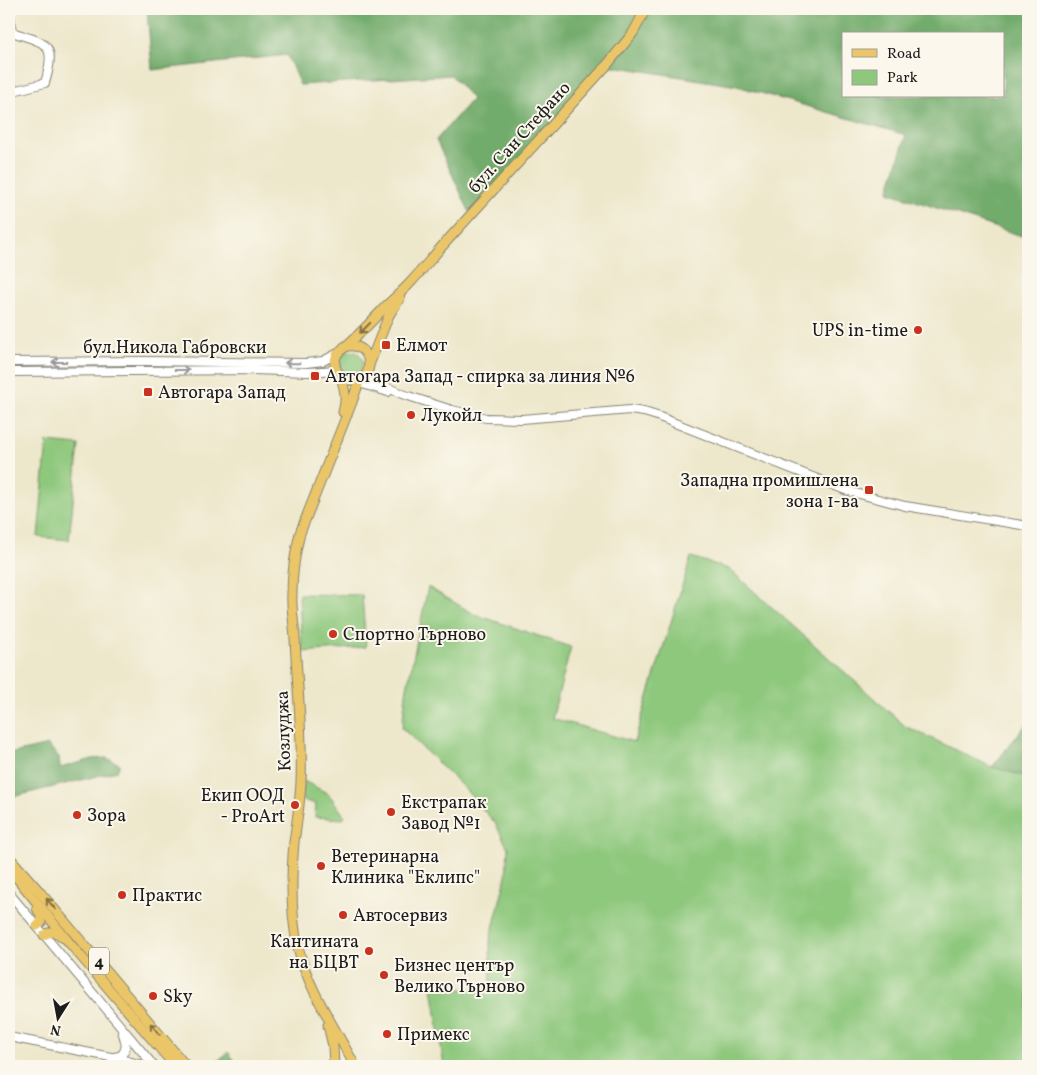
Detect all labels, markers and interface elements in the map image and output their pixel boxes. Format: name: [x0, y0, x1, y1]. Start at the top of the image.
legend: [842, 32, 1004, 98]
text: Road: [887, 44, 921, 65]
text: Park: [887, 68, 918, 89]
street label: бул. Сан Стефано: [463, 77, 577, 199]
place label: UPS in-time: [812, 319, 908, 344]
one-way arrow: [359, 322, 372, 334]
marker: UPS in-time: [912, 324, 924, 336]
place label: Елмот: [396, 334, 447, 359]
street label: бул.Никола Габровски: [83, 336, 267, 361]
marker: Елмот: [380, 339, 392, 351]
one-way arrow: [51, 357, 68, 367]
one-way arrow: [284, 358, 300, 368]
one-way arrow: [174, 365, 190, 375]
place label: Автогара Запад - спирка за линия №6: [325, 365, 635, 390]
marker: Автогара Запад - спирка за линия №6: [309, 370, 321, 382]
place label: Автогара Запад: [158, 381, 286, 406]
marker: Автогара Запад: [142, 386, 154, 398]
place label: Лукойл: [421, 404, 482, 429]
marker: Лукойл: [405, 409, 417, 421]
place label: Западна промишлена зона 1-ва: [680, 469, 859, 515]
marker: Западна промишлена зона 1-ва: [863, 484, 875, 496]
place label: Спортно Търново: [343, 623, 486, 648]
marker: Спортно Търново: [327, 628, 339, 640]
street label: Козлуджа: [271, 690, 298, 772]
place label: Екип ООД - ProArt: [201, 784, 285, 830]
place label: Екстрапак Завод №1: [401, 791, 487, 837]
marker: Екип ООД - ProArt: [289, 799, 301, 811]
place label: Зора: [87, 804, 126, 829]
marker: Екстрапак Завод №1: [385, 806, 397, 818]
marker: Зора: [71, 809, 83, 821]
place label: Ветеринарна Клиника "Еклипс": [331, 845, 480, 891]
marker: Ветеринарна Клиника "Еклипс": [315, 860, 327, 872]
place label: Практис: [132, 884, 202, 909]
marker: Практис: [116, 889, 128, 901]
one-way arrow: [46, 898, 57, 911]
place label: Автосервиз: [353, 904, 448, 929]
marker: Автосервиз: [337, 909, 349, 921]
place label: Кантината на БЦВТ: [270, 930, 359, 976]
marker: Кантината на БЦВТ: [363, 945, 375, 957]
road number: 4: [89, 948, 109, 974]
place label: Бизнес център Велико Търново: [394, 954, 525, 1000]
marker: Бизнес център Велико Търново: [378, 969, 390, 981]
place label: Sky: [163, 985, 193, 1010]
marker: Sky: [147, 990, 159, 1002]
north arrow: [32, 992, 82, 1042]
text: N: [49, 1019, 63, 1040]
one-way arrow: [150, 1022, 161, 1035]
place label: Примекс: [397, 1023, 470, 1048]
marker: Примекс: [381, 1028, 393, 1040]

